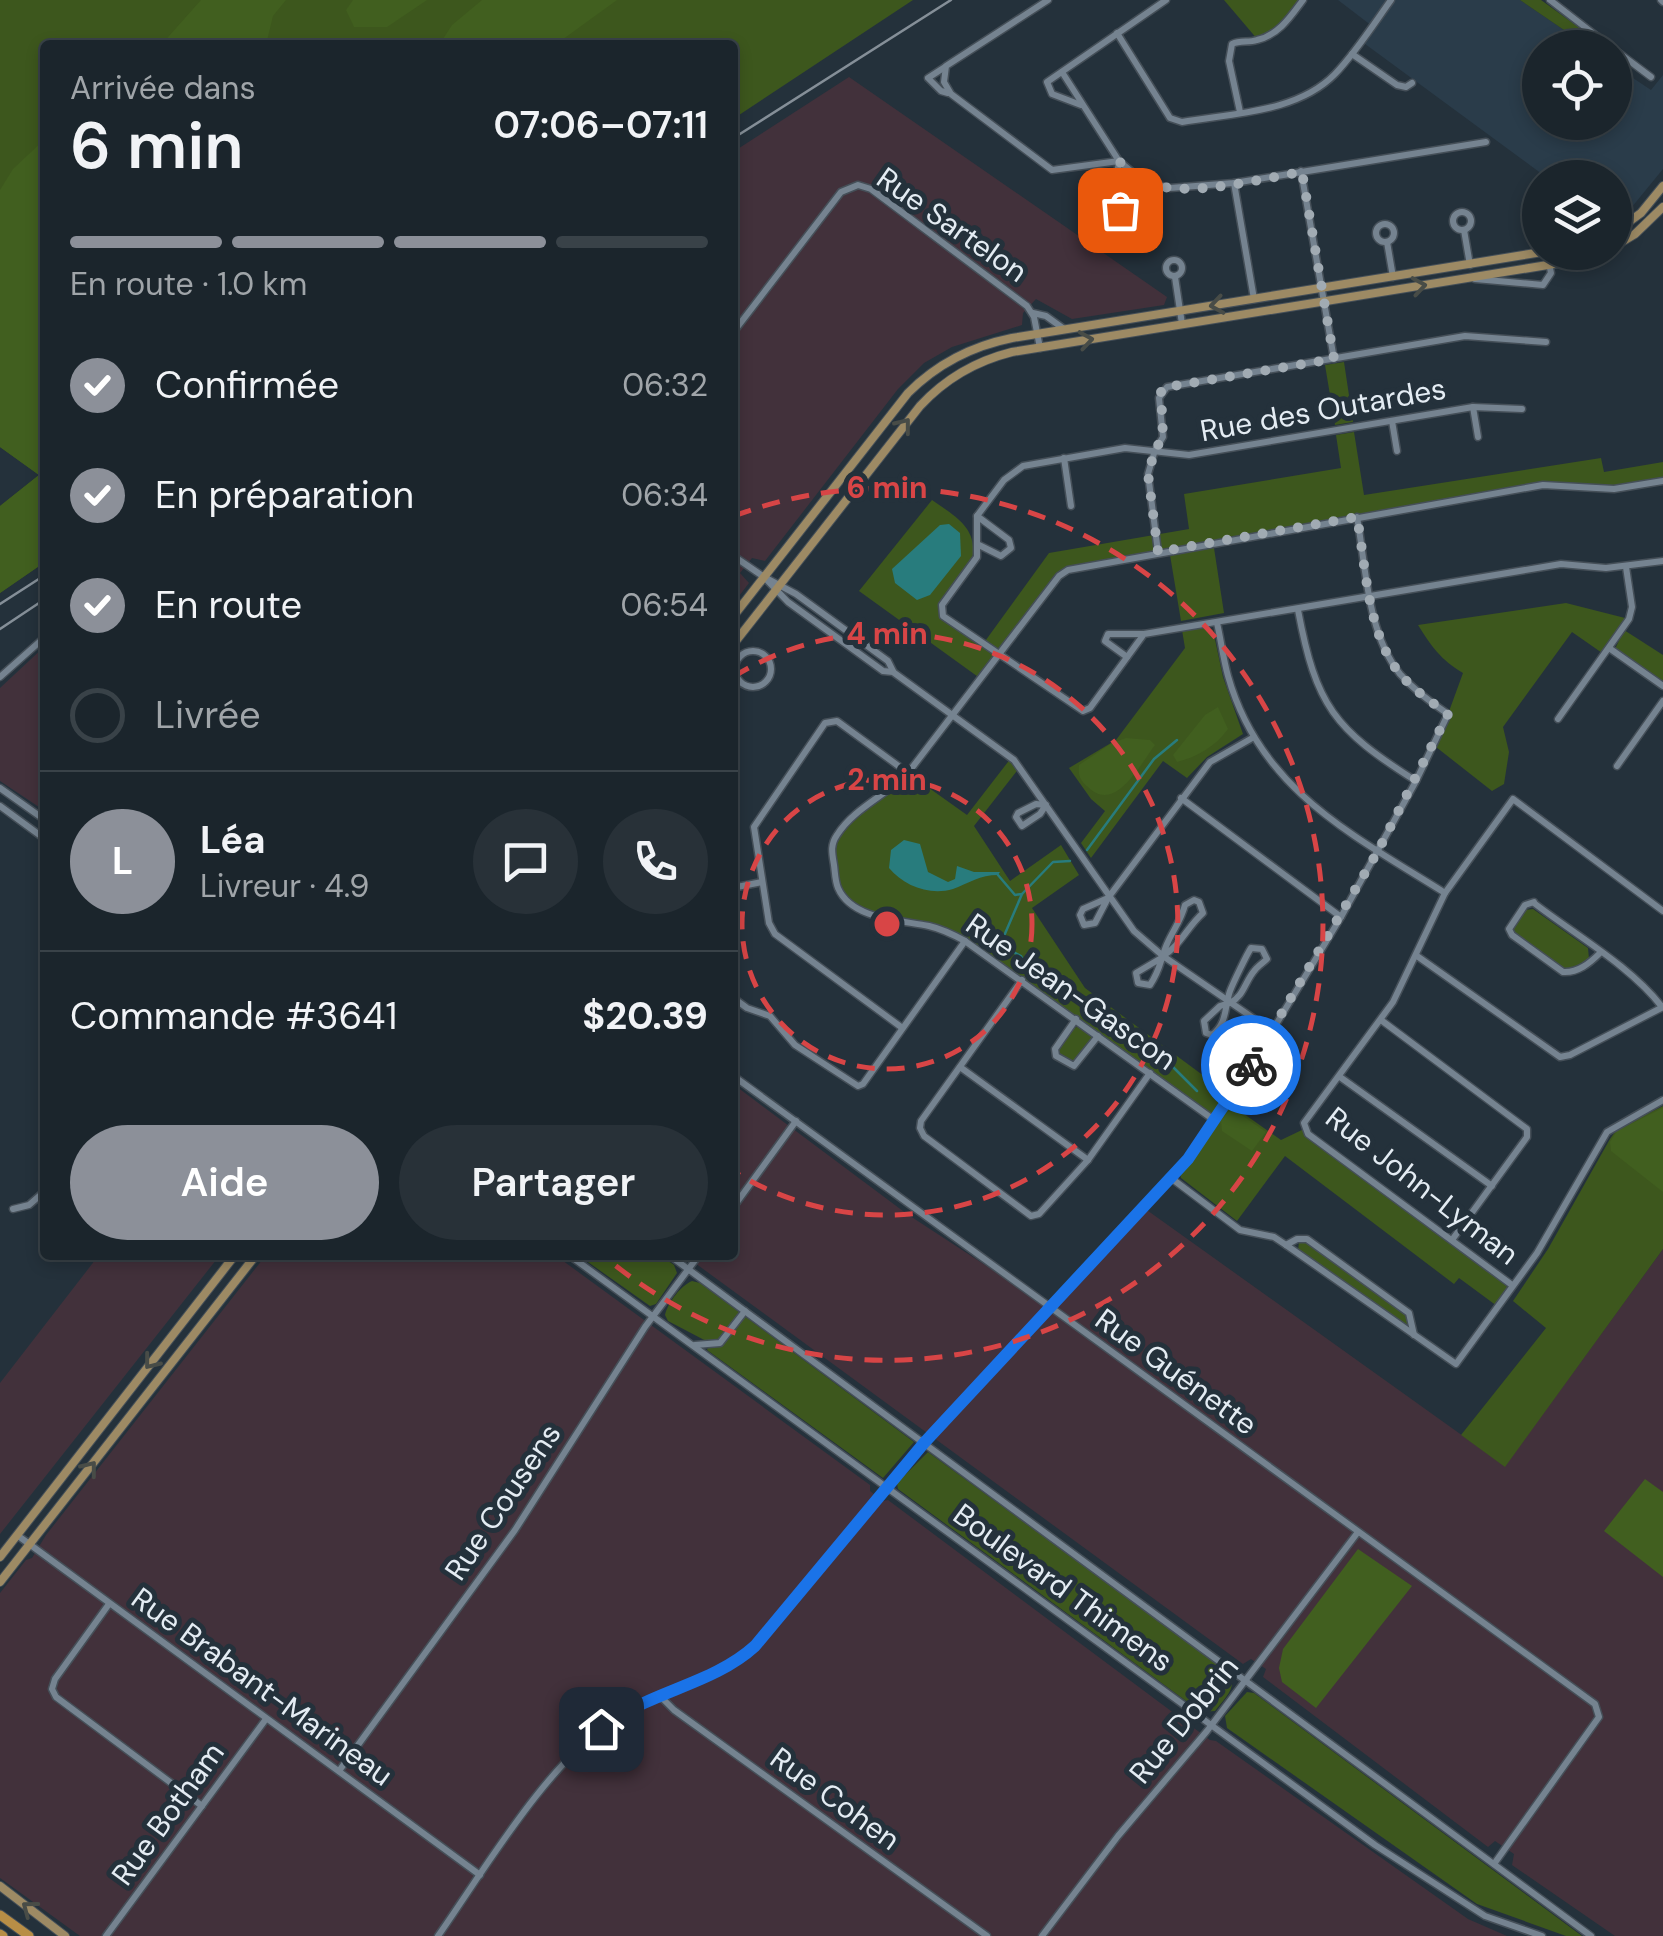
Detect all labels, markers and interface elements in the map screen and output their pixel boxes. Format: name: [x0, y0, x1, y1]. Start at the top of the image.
map controls: [1522, 30, 1632, 270]
button: locate: [1522, 30, 1632, 140]
text: Arrivée dans: [70, 67, 255, 109]
text: 07:06–07:11: [494, 100, 708, 150]
text: 6 min: [70, 104, 244, 188]
street label: Rue Sartelon: [869, 158, 1035, 291]
button: layers: [1522, 160, 1632, 270]
pin: [1078, 168, 1163, 253]
icon: bag: [1093, 183, 1148, 238]
text: En route · 1.0 km: [70, 263, 307, 305]
one-way arrow: [1411, 276, 1427, 297]
one-way arrow: [1209, 294, 1225, 315]
one-way arrow: [1078, 330, 1095, 351]
icon: check: [70, 358, 125, 413]
text: Confirmée: [155, 360, 339, 410]
text: 06:32: [622, 364, 708, 406]
street label: Rue des Outardes: [1197, 369, 1449, 450]
one-way arrow: [892, 418, 910, 436]
icon: check: [70, 468, 125, 523]
text: 6 min: [846, 468, 928, 507]
text: En préparation: [155, 470, 414, 520]
text: 06:34: [621, 474, 708, 516]
icon: check: [70, 578, 125, 633]
text: En route: [155, 580, 302, 630]
text: 06:54: [621, 584, 708, 626]
text: 4 min: [846, 614, 928, 653]
text: Livrée: [155, 690, 261, 740]
text: 2 min: [847, 760, 927, 799]
button: chat: [473, 809, 578, 914]
button: phone: [603, 809, 708, 914]
text: Léa: [200, 815, 265, 865]
text: L: [112, 836, 133, 886]
text: Livreur · 4.9: [200, 865, 369, 907]
street label: Rue Jean-Gascon: [958, 904, 1184, 1079]
centre of rings: [869, 906, 905, 942]
text: Commande #3641: [70, 991, 397, 1041]
text: $20.39: [582, 991, 708, 1041]
courier: [1201, 1015, 1301, 1115]
icon: bike: [1224, 1038, 1279, 1093]
street label: Rue John-Lyman: [1318, 1098, 1527, 1273]
button: Aide: [70, 1125, 379, 1240]
button: Partager: [399, 1125, 708, 1240]
street label: Rue Guénette: [1088, 1300, 1265, 1443]
one-way arrow: [145, 1351, 163, 1369]
street label: Rue Cousens: [436, 1416, 569, 1588]
one-way arrow: [78, 1461, 96, 1479]
street label: Boulevard Thimens: [946, 1495, 1181, 1680]
street label: Rue Brabant-Marineau: [124, 1579, 401, 1795]
street label: Rue Dobrin: [1120, 1648, 1247, 1791]
pin: [559, 1687, 644, 1772]
icon: home: [574, 1702, 629, 1757]
street label: Rue Botham: [103, 1735, 233, 1893]
street label: Rue Cohen: [763, 1738, 908, 1859]
one-way arrow: [22, 1902, 40, 1919]

